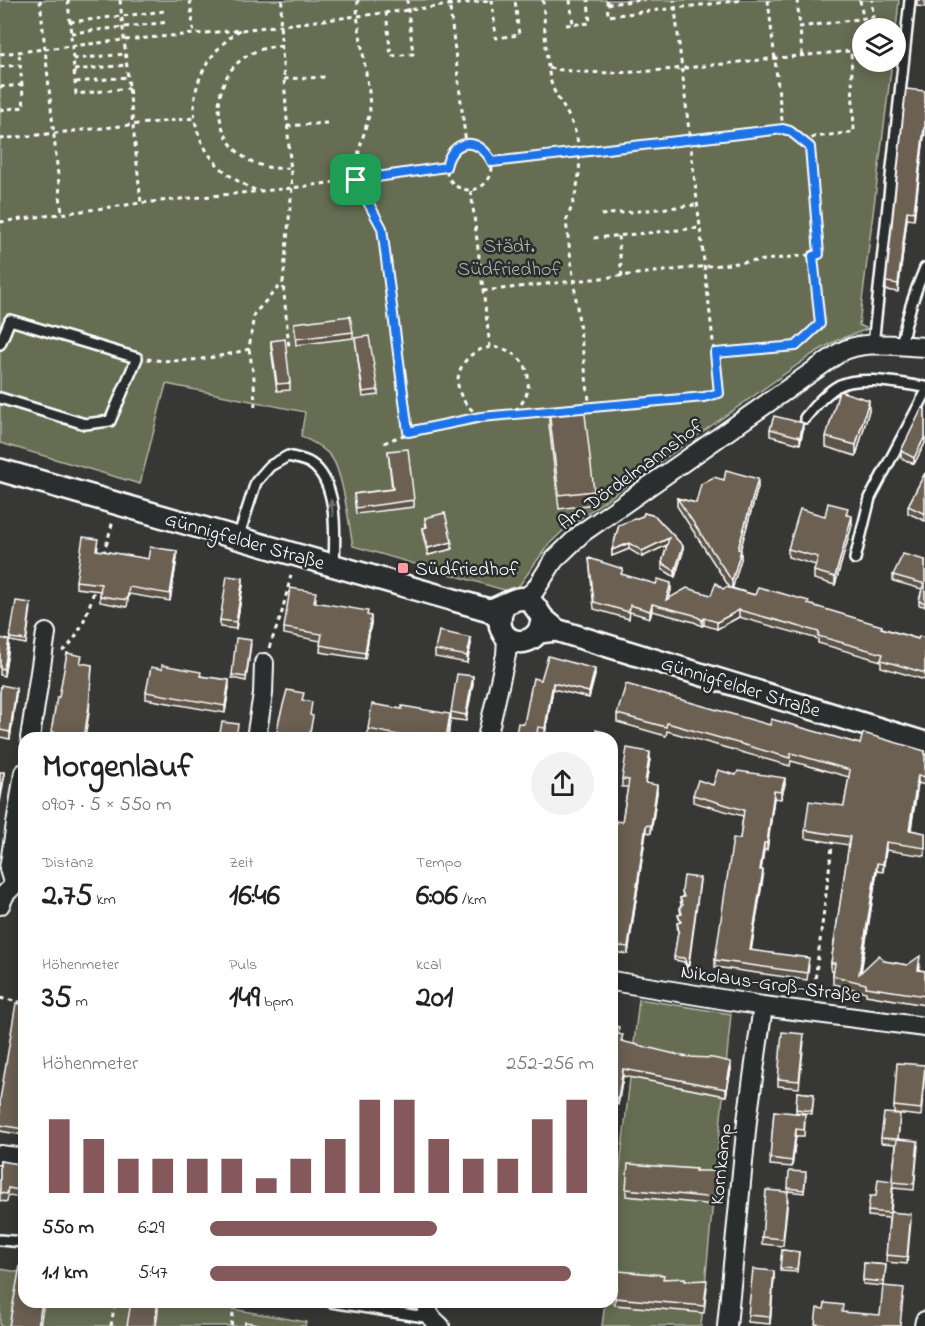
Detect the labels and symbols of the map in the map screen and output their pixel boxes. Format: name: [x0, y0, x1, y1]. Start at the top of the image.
pin: [330, 154, 381, 205]
park label: Städt. Südfriedhof: [457, 233, 561, 285]
street label: Am Dördelmannshof: [553, 413, 711, 539]
one-way arrow: [328, 498, 337, 517]
street label: Günnigfelder Straße: [161, 506, 328, 580]
place label: Südfriedhof: [415, 556, 519, 585]
marker: Südfriedhof: [396, 561, 410, 575]
street label: Günnigfelder Straße: [657, 650, 824, 727]
street label: Nikolaus-Groß-Straße: [679, 958, 862, 1012]
street label: Kornkamp: [704, 1122, 741, 1207]

